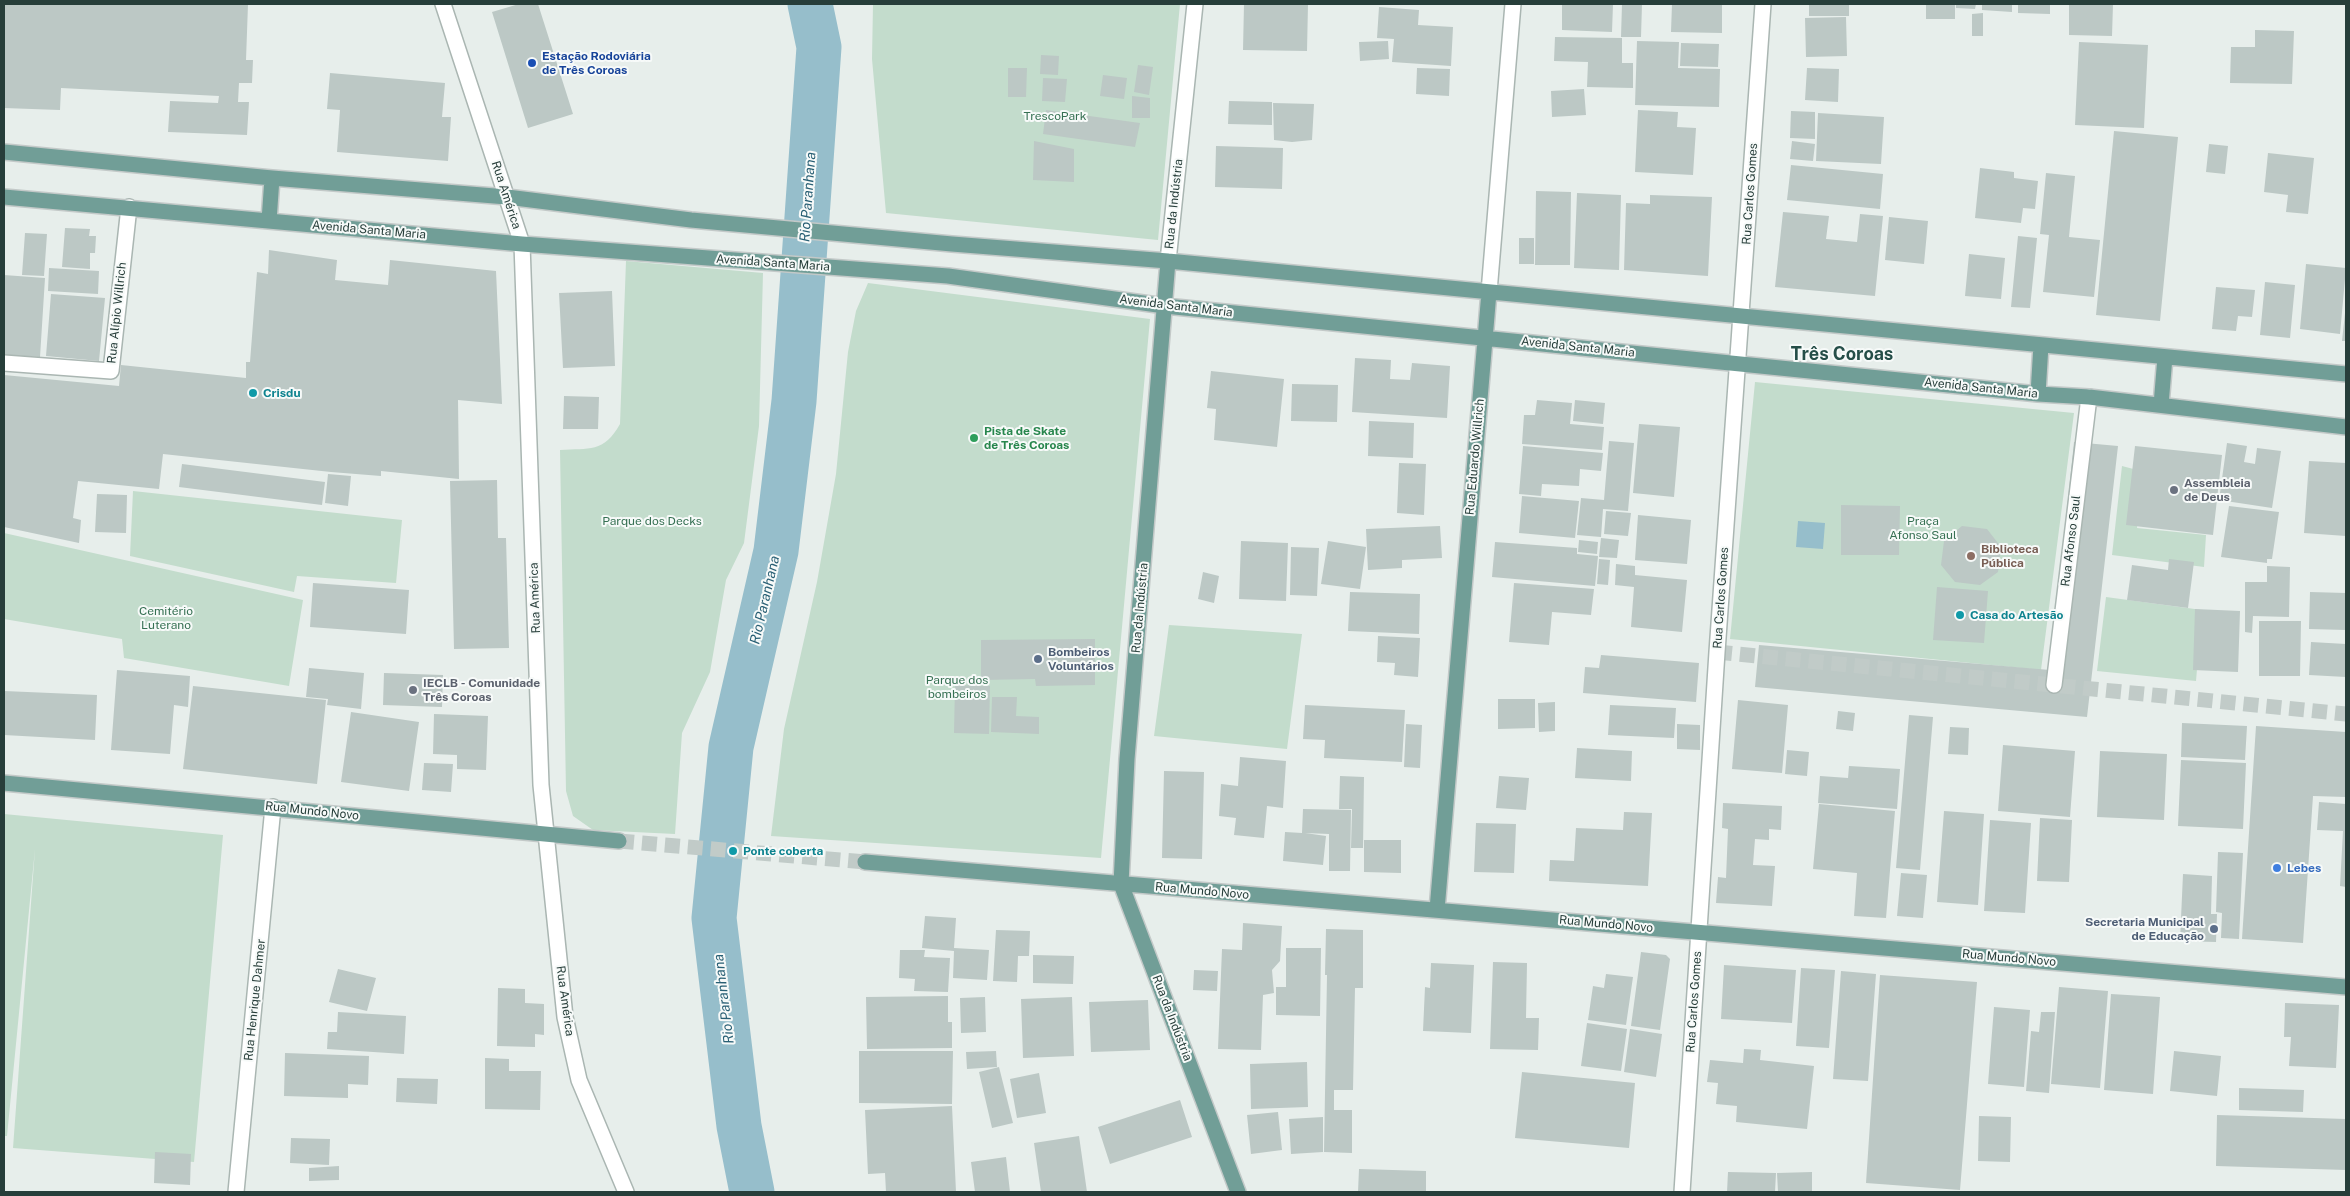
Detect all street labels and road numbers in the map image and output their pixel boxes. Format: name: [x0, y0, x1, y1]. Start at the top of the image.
street label: Rua Carlos Gomes: [1739, 143, 1761, 245]
street label: Rua da Indústria: [1162, 158, 1186, 250]
street label: Rua América: [488, 159, 524, 231]
street label: Avenida Santa Maria: [312, 218, 426, 242]
street label: Avenida Santa Maria: [716, 252, 830, 274]
street label: Rua Alípio Willrich: [105, 262, 129, 364]
street label: Avenida Santa Maria: [1118, 292, 1234, 320]
street label: Avenida Santa Maria: [1520, 334, 1636, 360]
street label: Avenida Santa Maria: [1923, 375, 2039, 401]
street label: Rua Eduardo Willrich: [1463, 398, 1487, 516]
street label: Rua Afonso Saul: [2058, 495, 2084, 587]
street label: Rua Carlos Gomes: [1710, 547, 1732, 649]
street label: Rua América: [527, 562, 543, 634]
street label: Rua da Indústria: [1129, 562, 1151, 654]
street label: Rua Mundo Novo: [264, 799, 360, 823]
street label: Rua Mundo Novo: [1154, 880, 1250, 902]
street label: Rua Mundo Novo: [1558, 913, 1654, 935]
street label: Rua Henrique Dahmer: [241, 938, 269, 1062]
street label: Rua Mundo Novo: [1961, 947, 2057, 969]
street label: Rua Carlos Gomes: [1683, 951, 1705, 1053]
street label: Rua América: [553, 965, 577, 1037]
street label: Rua da Indústria: [1149, 973, 1195, 1063]

